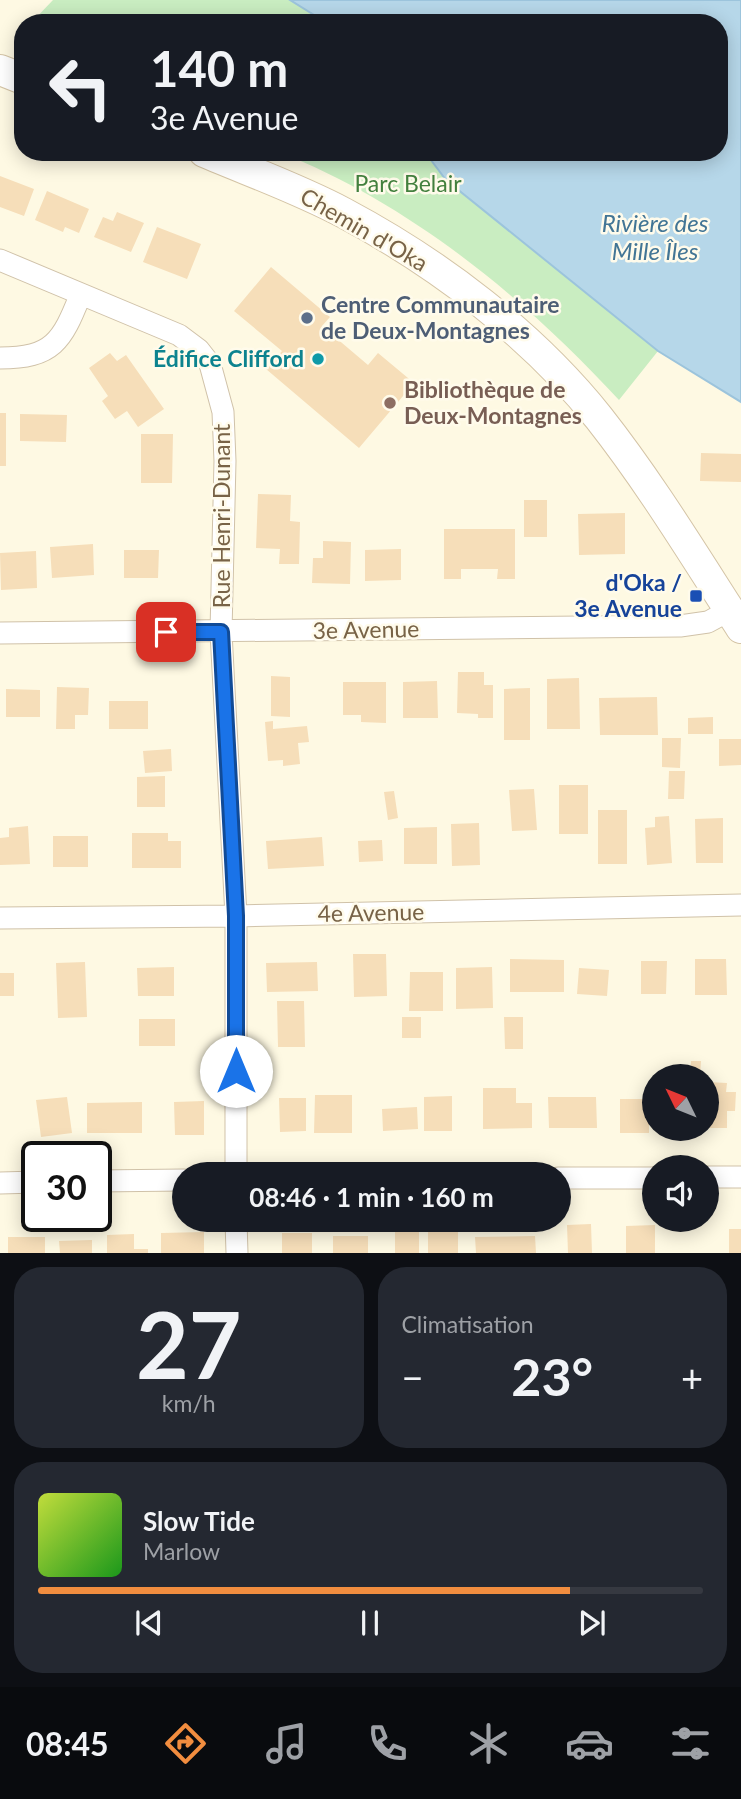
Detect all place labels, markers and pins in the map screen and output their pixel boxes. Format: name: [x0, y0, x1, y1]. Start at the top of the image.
place label: Centre Communautaire de Deux-Montagnes: [321, 290, 560, 344]
marker: Centre Communautaire de Deux-Montagnes: [299, 310, 315, 326]
place label: Édifice Clifford: [153, 344, 304, 372]
marker: Édifice Clifford: [310, 351, 326, 367]
place label: Bibliothèque de Deux-Montagnes: [404, 375, 582, 429]
marker: Bibliothèque de Deux-Montagnes: [382, 395, 398, 411]
place label: d'Oka / 3e Avenue: [574, 568, 682, 622]
marker: d'Oka / 3e Avenue: [688, 588, 704, 604]
pin: [136, 602, 196, 662]

